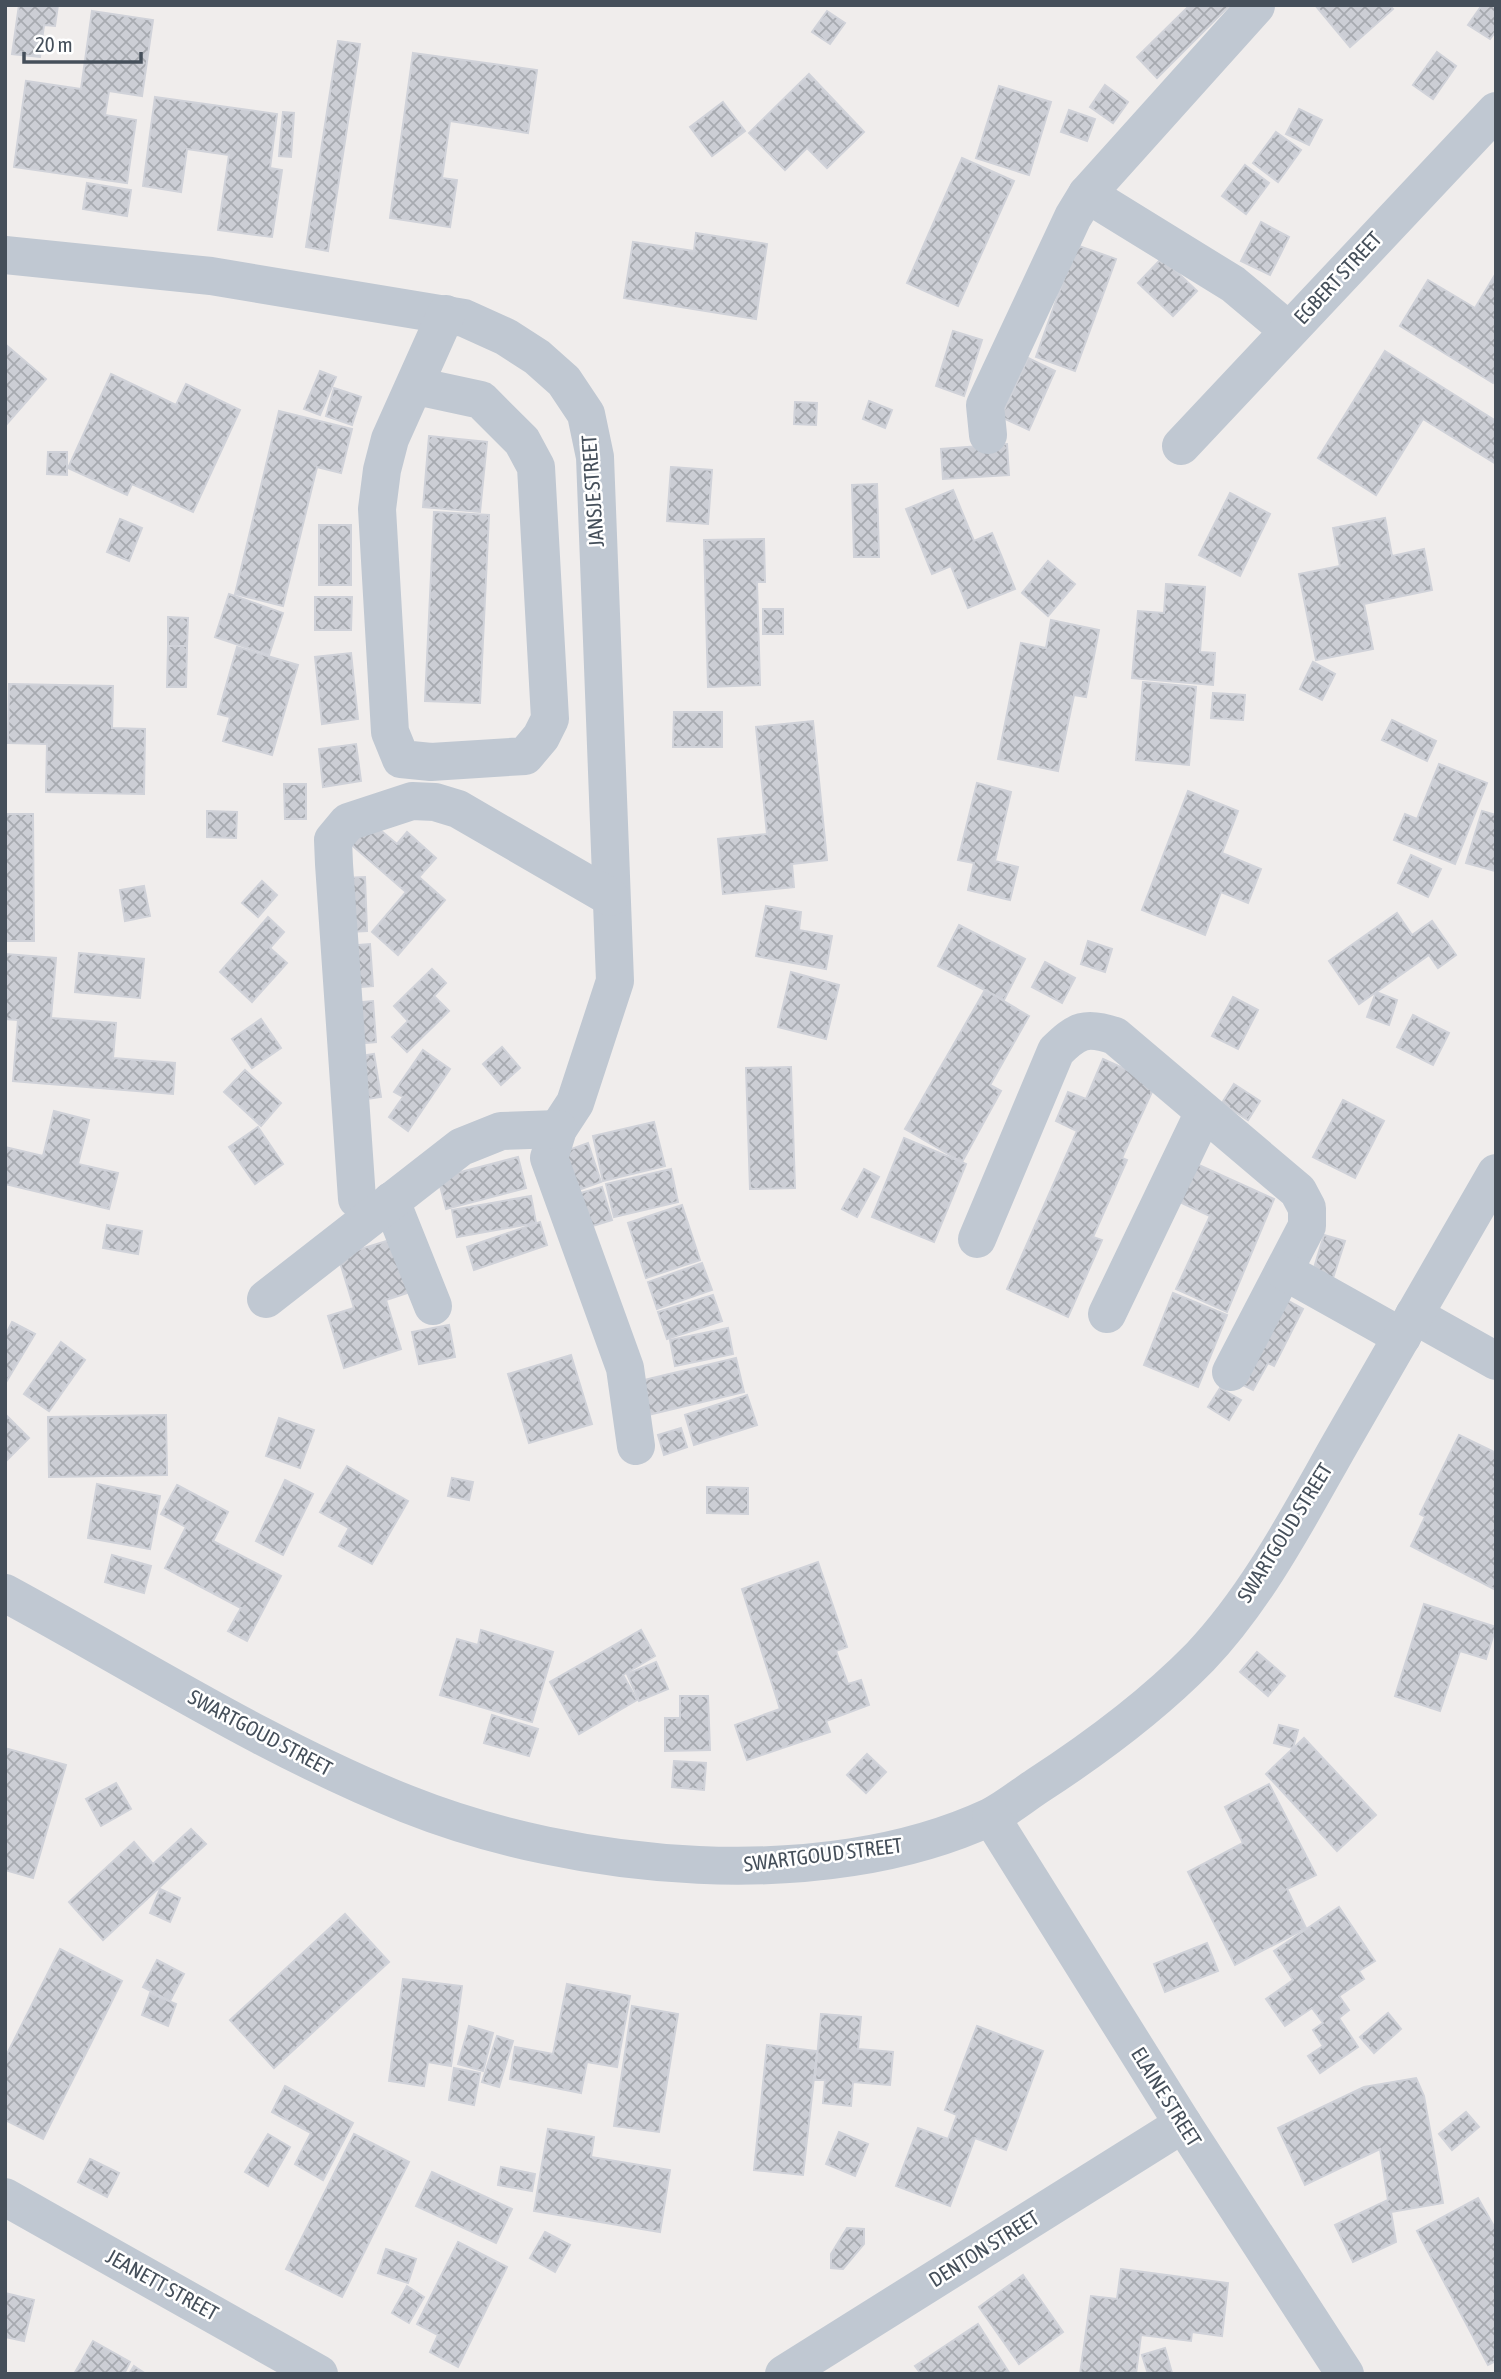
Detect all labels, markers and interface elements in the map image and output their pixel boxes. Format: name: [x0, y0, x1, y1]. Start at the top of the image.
scale bar: [24, 21, 142, 65]
text: 20 m: [35, 32, 73, 56]
street label: EGBERT STREET: [1289, 226, 1386, 328]
street label: JANSJE STREET: [576, 434, 608, 548]
street label: SWARTGOUD STREET: [1232, 1459, 1337, 1606]
street label: SWARTGOUD STREET: [185, 1684, 336, 1780]
street label: SWARTGOUD STREET: [742, 1832, 903, 1876]
street label: ELAINE STREET: [1127, 2042, 1207, 2151]
street label: DENTON STREET: [924, 2205, 1043, 2291]
street label: JEANETT STREET: [102, 2244, 223, 2325]

